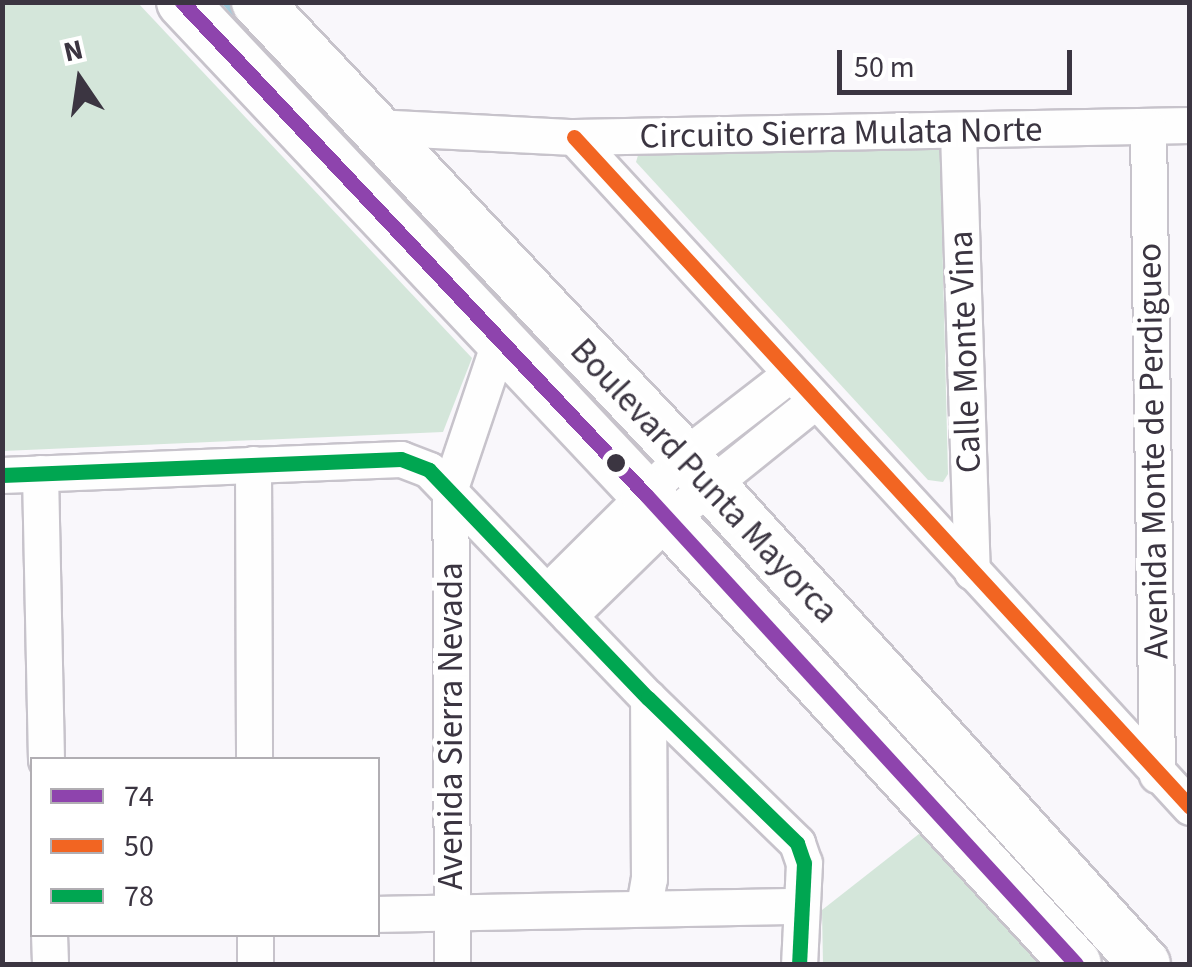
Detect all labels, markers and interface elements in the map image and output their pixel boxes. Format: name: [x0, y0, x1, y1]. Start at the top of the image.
text: N: [60, 29, 87, 72]
north arrow: [30, 30, 130, 130]
scale bar: [842, 30, 1077, 92]
text: 50 m: [854, 46, 915, 89]
street label: Circuito Sierra Mulata Norte: [639, 108, 1043, 158]
street label: Calle Monte Vina: [940, 230, 990, 474]
street label: Avenida Monte de Perdigueo: [1128, 242, 1178, 660]
street label: Boulevard Punta Mayorca: [561, 330, 847, 632]
unlabelled marker: [606, 453, 626, 473]
street label: Avenida Sierra Nevada: [430, 562, 472, 890]
legend: [30, 757, 380, 937]
text: 74: [124, 775, 154, 818]
text: 50: [124, 825, 154, 868]
text: 78: [124, 875, 154, 918]

